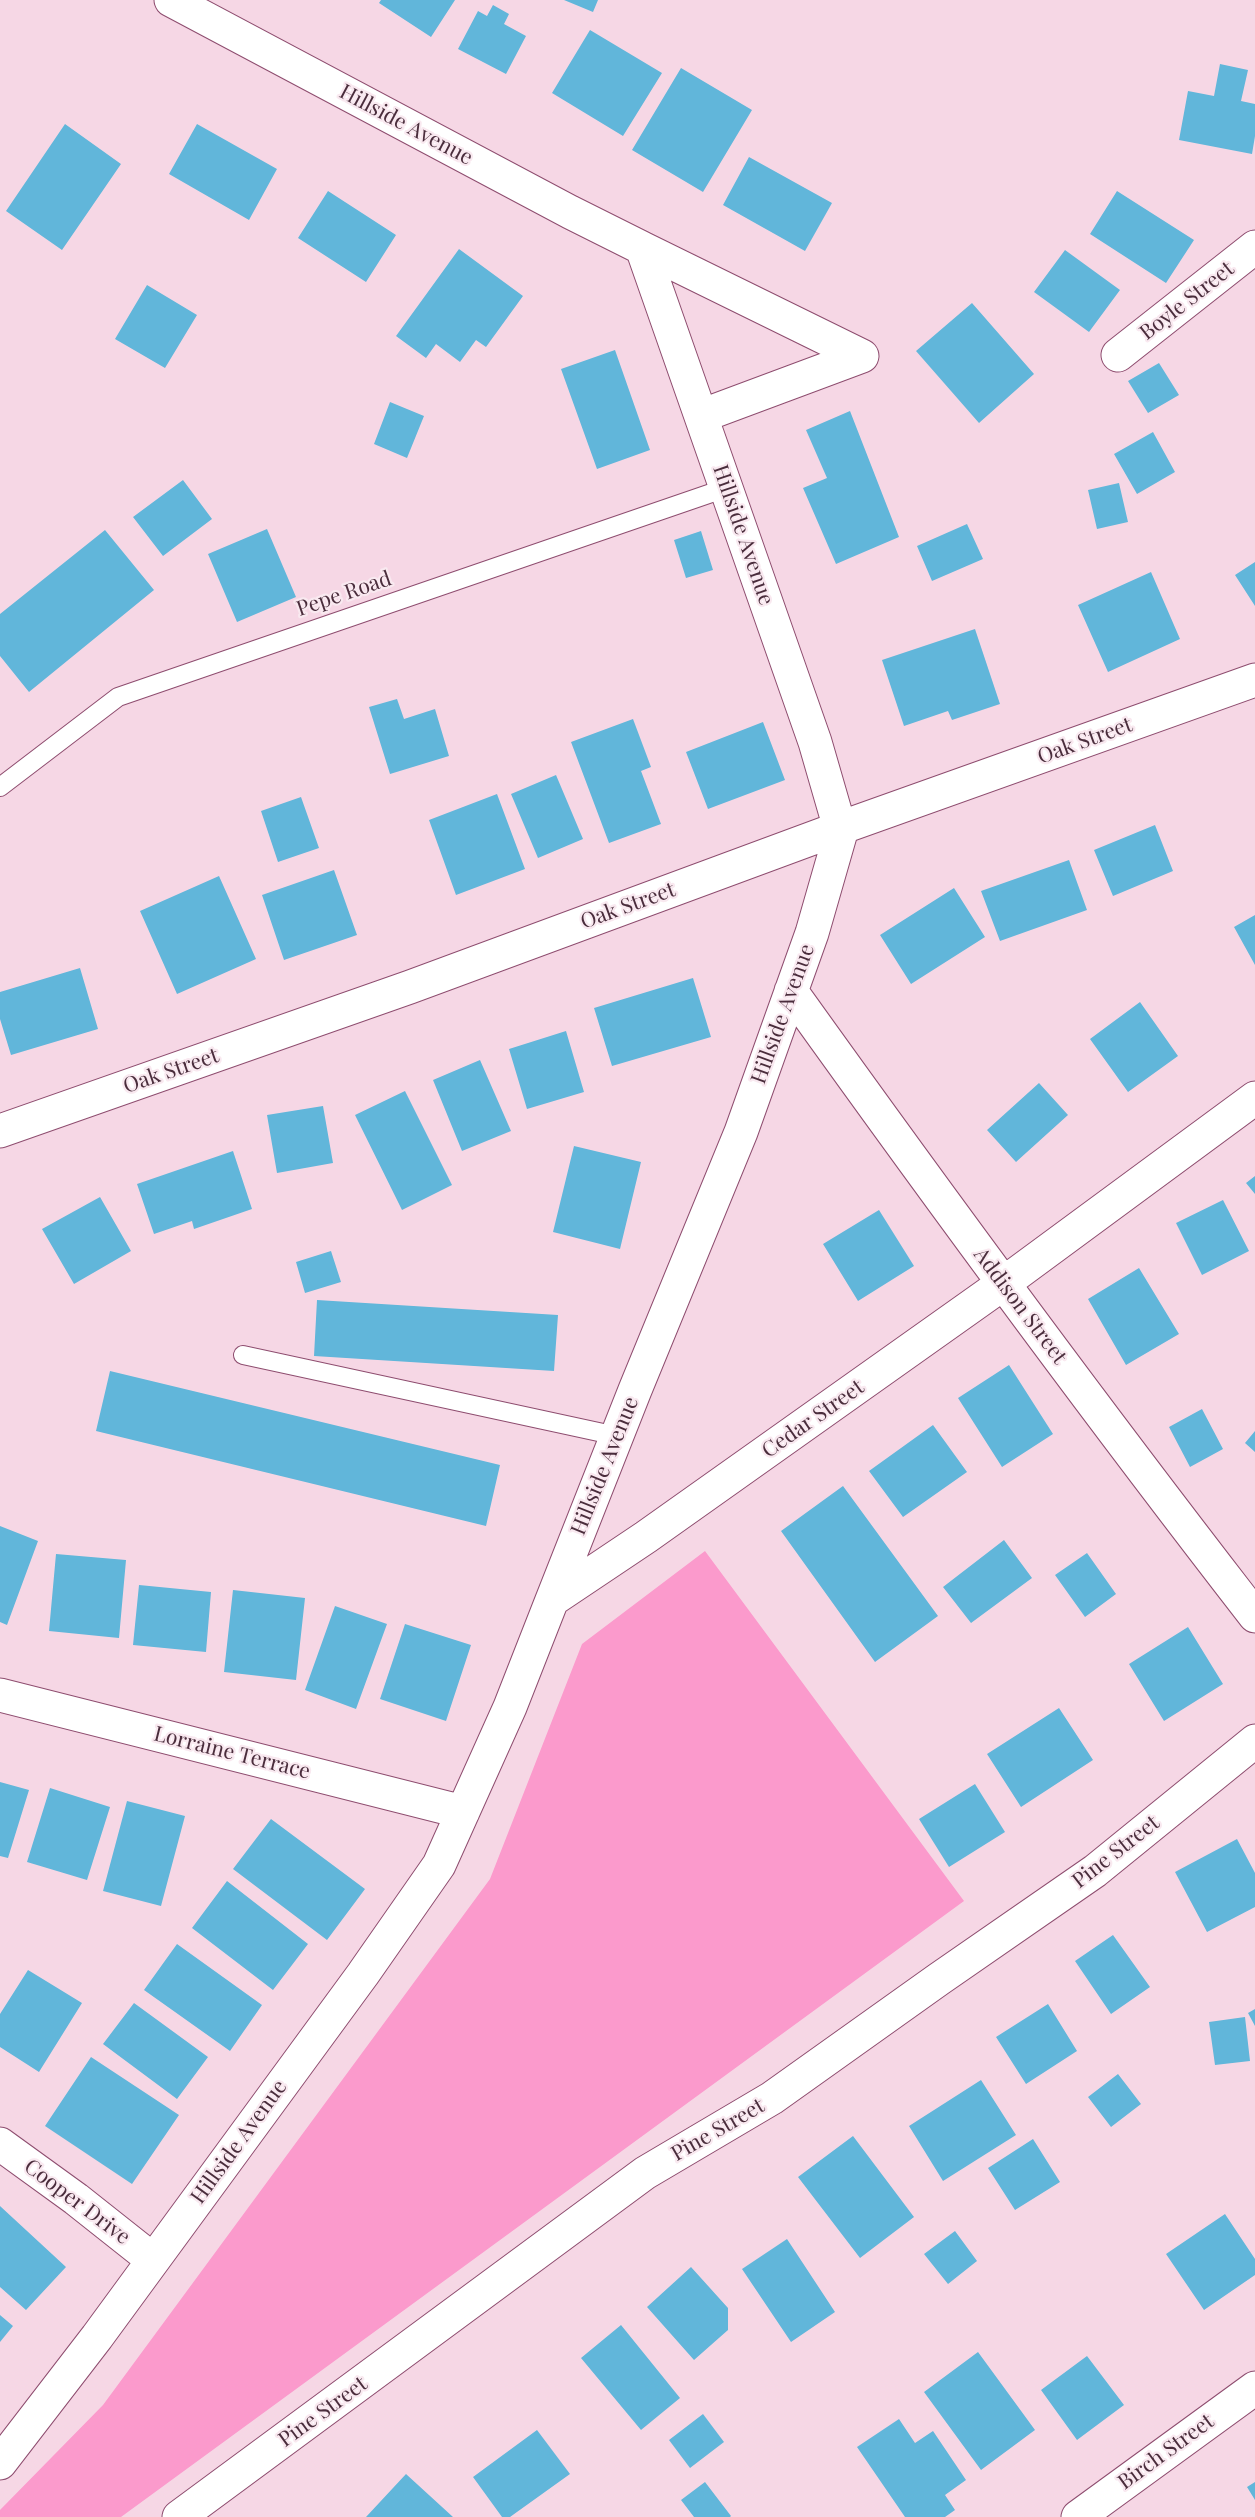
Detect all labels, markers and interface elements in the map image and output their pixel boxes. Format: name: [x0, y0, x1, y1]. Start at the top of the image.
street label: Hillside Avenue: [335, 79, 477, 171]
street label: Boyle Street: [1135, 256, 1239, 346]
street label: Hillside Avenue: [707, 461, 779, 609]
street label: Pepe Road: [293, 566, 395, 622]
street label: Oak Street: [1034, 712, 1136, 770]
street label: Oak Street: [577, 877, 679, 935]
street label: Hillside Avenue: [746, 941, 820, 1087]
street label: Oak Street: [120, 1043, 222, 1099]
street label: Addison Street: [968, 1243, 1072, 1369]
street label: Cedar Street: [757, 1375, 869, 1463]
street label: Hillside Avenue: [566, 1393, 644, 1539]
street label: Lorraine Terrace: [151, 1721, 313, 1785]
street label: Pine Street: [1068, 1810, 1164, 1894]
street label: Hillside Avenue: [186, 2075, 292, 2209]
street label: Pine Street: [667, 2093, 769, 2167]
street label: Cooper Drive: [19, 2154, 135, 2250]
street label: Pine Street: [274, 2371, 372, 2453]
street label: Birch Street: [1113, 2409, 1219, 2495]

